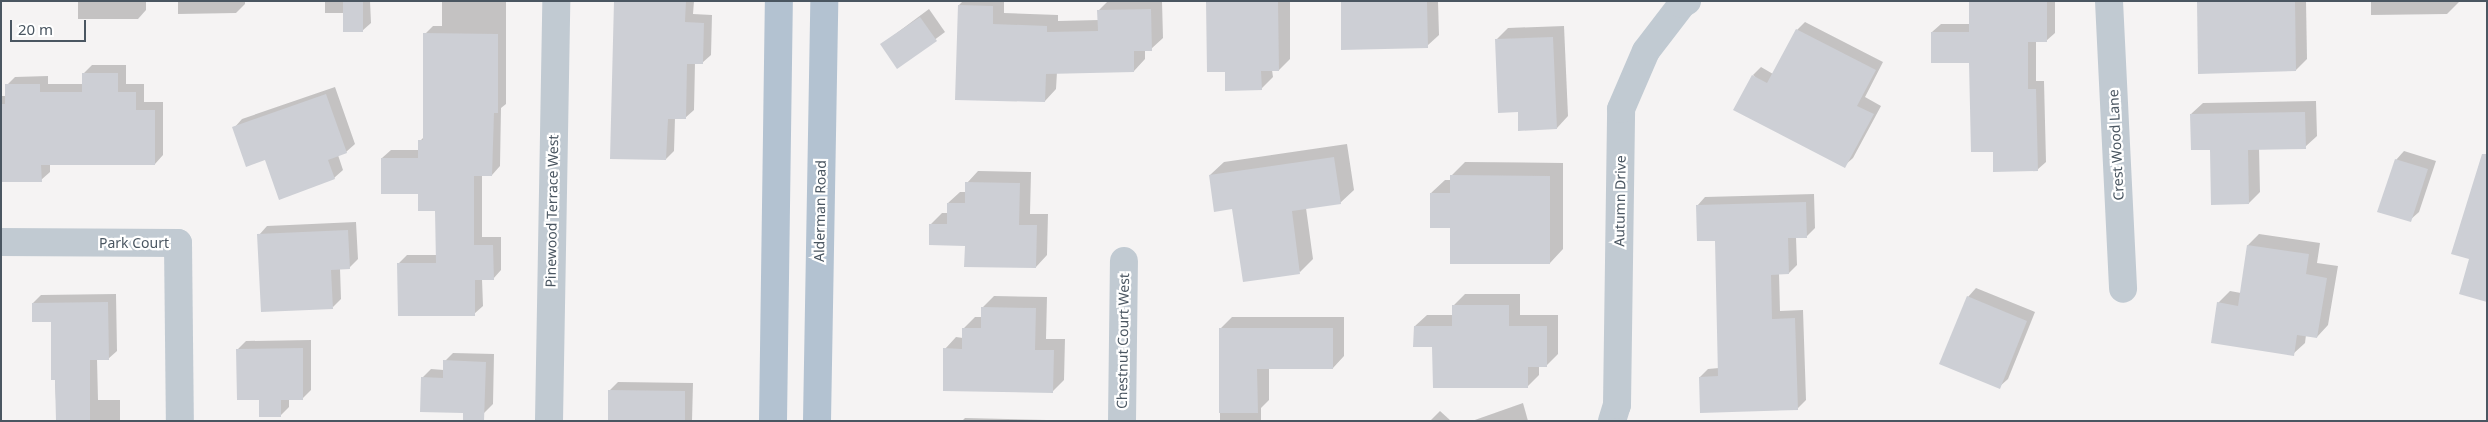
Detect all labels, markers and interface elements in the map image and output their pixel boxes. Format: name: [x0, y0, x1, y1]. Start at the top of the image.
scale bar: [12, 10, 89, 42]
text: 20 m: [18, 19, 53, 39]
street label: Crest Wood Lane: [2105, 89, 2127, 201]
street label: Pinewood Terrace West: [542, 134, 562, 288]
street label: Autumn Drive: [1611, 155, 1629, 247]
street label: Alderman Road: [811, 160, 829, 262]
street label: Park Court: [99, 235, 169, 251]
street label: Chestnut Court West: [1113, 273, 1133, 409]

